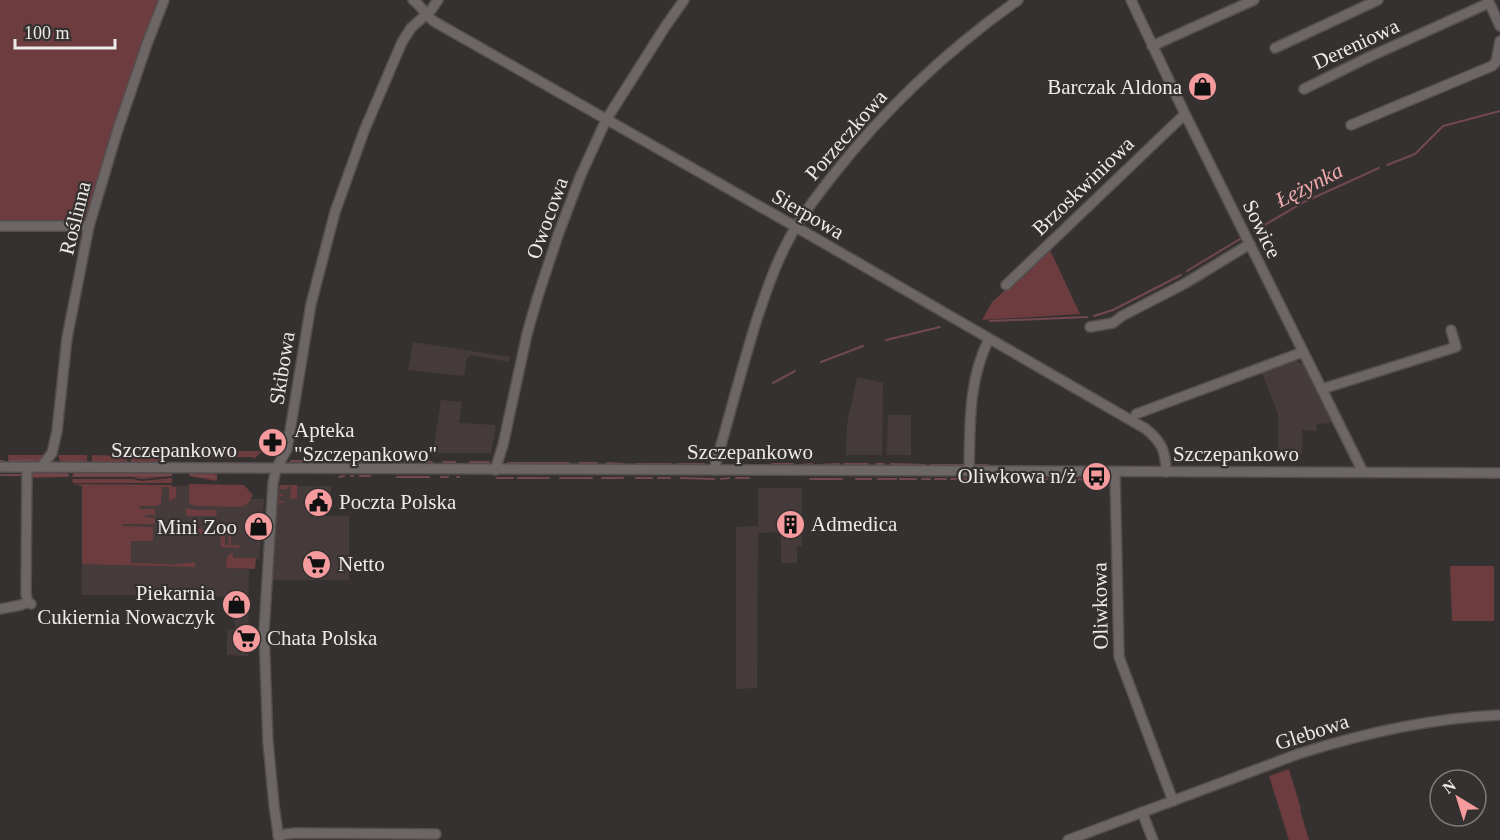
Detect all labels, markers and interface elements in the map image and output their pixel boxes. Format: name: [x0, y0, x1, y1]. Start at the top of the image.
scale bar: [15, 12, 116, 50]
street label: Dereniowa: [1309, 13, 1403, 74]
text: 100 m: [24, 23, 70, 43]
shop icon: Barczak Aldona: [1187, 71, 1219, 103]
place label: Barczak Aldona: [1047, 75, 1183, 99]
street label: Porzeczkowa: [800, 84, 892, 185]
street label: Brzoskwiniowa: [1027, 131, 1139, 240]
water label: Łężynka: [1270, 157, 1347, 213]
street label: Owocowa: [521, 173, 573, 262]
street label: Roślinna: [54, 178, 96, 257]
street label: Sierpowa: [768, 184, 849, 245]
street label: Sowice: [1238, 196, 1286, 262]
street label: Skibowa: [264, 329, 300, 406]
place label: Apteka "Szczepankowo": [294, 418, 437, 466]
pharmacy icon: Apteka "Szczepankowo": [257, 426, 289, 458]
street label: Szczepankowo: [111, 438, 237, 462]
street label: Szczepankowo: [687, 440, 813, 464]
street label: Szczepankowo: [1173, 442, 1299, 466]
bus stop icon: Oliwkowa n/ż: [1081, 460, 1113, 492]
place label: Oliwkowa n/ż: [958, 464, 1076, 488]
public building icon: Poczta Polska: [302, 486, 334, 518]
place label: Poczta Polska: [339, 490, 457, 514]
building icon: Admedica: [774, 508, 806, 540]
shop icon: Mini Zoo: [242, 511, 274, 543]
place label: Admedica: [811, 512, 898, 536]
place label: Mini Zoo: [157, 515, 237, 539]
supermarket icon: Netto: [301, 548, 333, 580]
place label: Netto: [338, 552, 385, 576]
street label: Oliwkowa: [1087, 561, 1113, 650]
place label: Piekarnia Cukiernia Nowaczyk: [37, 581, 216, 629]
shop icon: Piekarnia Cukiernia Nowaczyk: [220, 589, 252, 621]
supermarket icon: Chata Polska: [230, 622, 262, 654]
place label: Chata Polska: [267, 626, 378, 650]
street label: Glebowa: [1272, 709, 1352, 755]
north arrow: [1428, 768, 1488, 828]
text: N: [1439, 776, 1459, 797]

